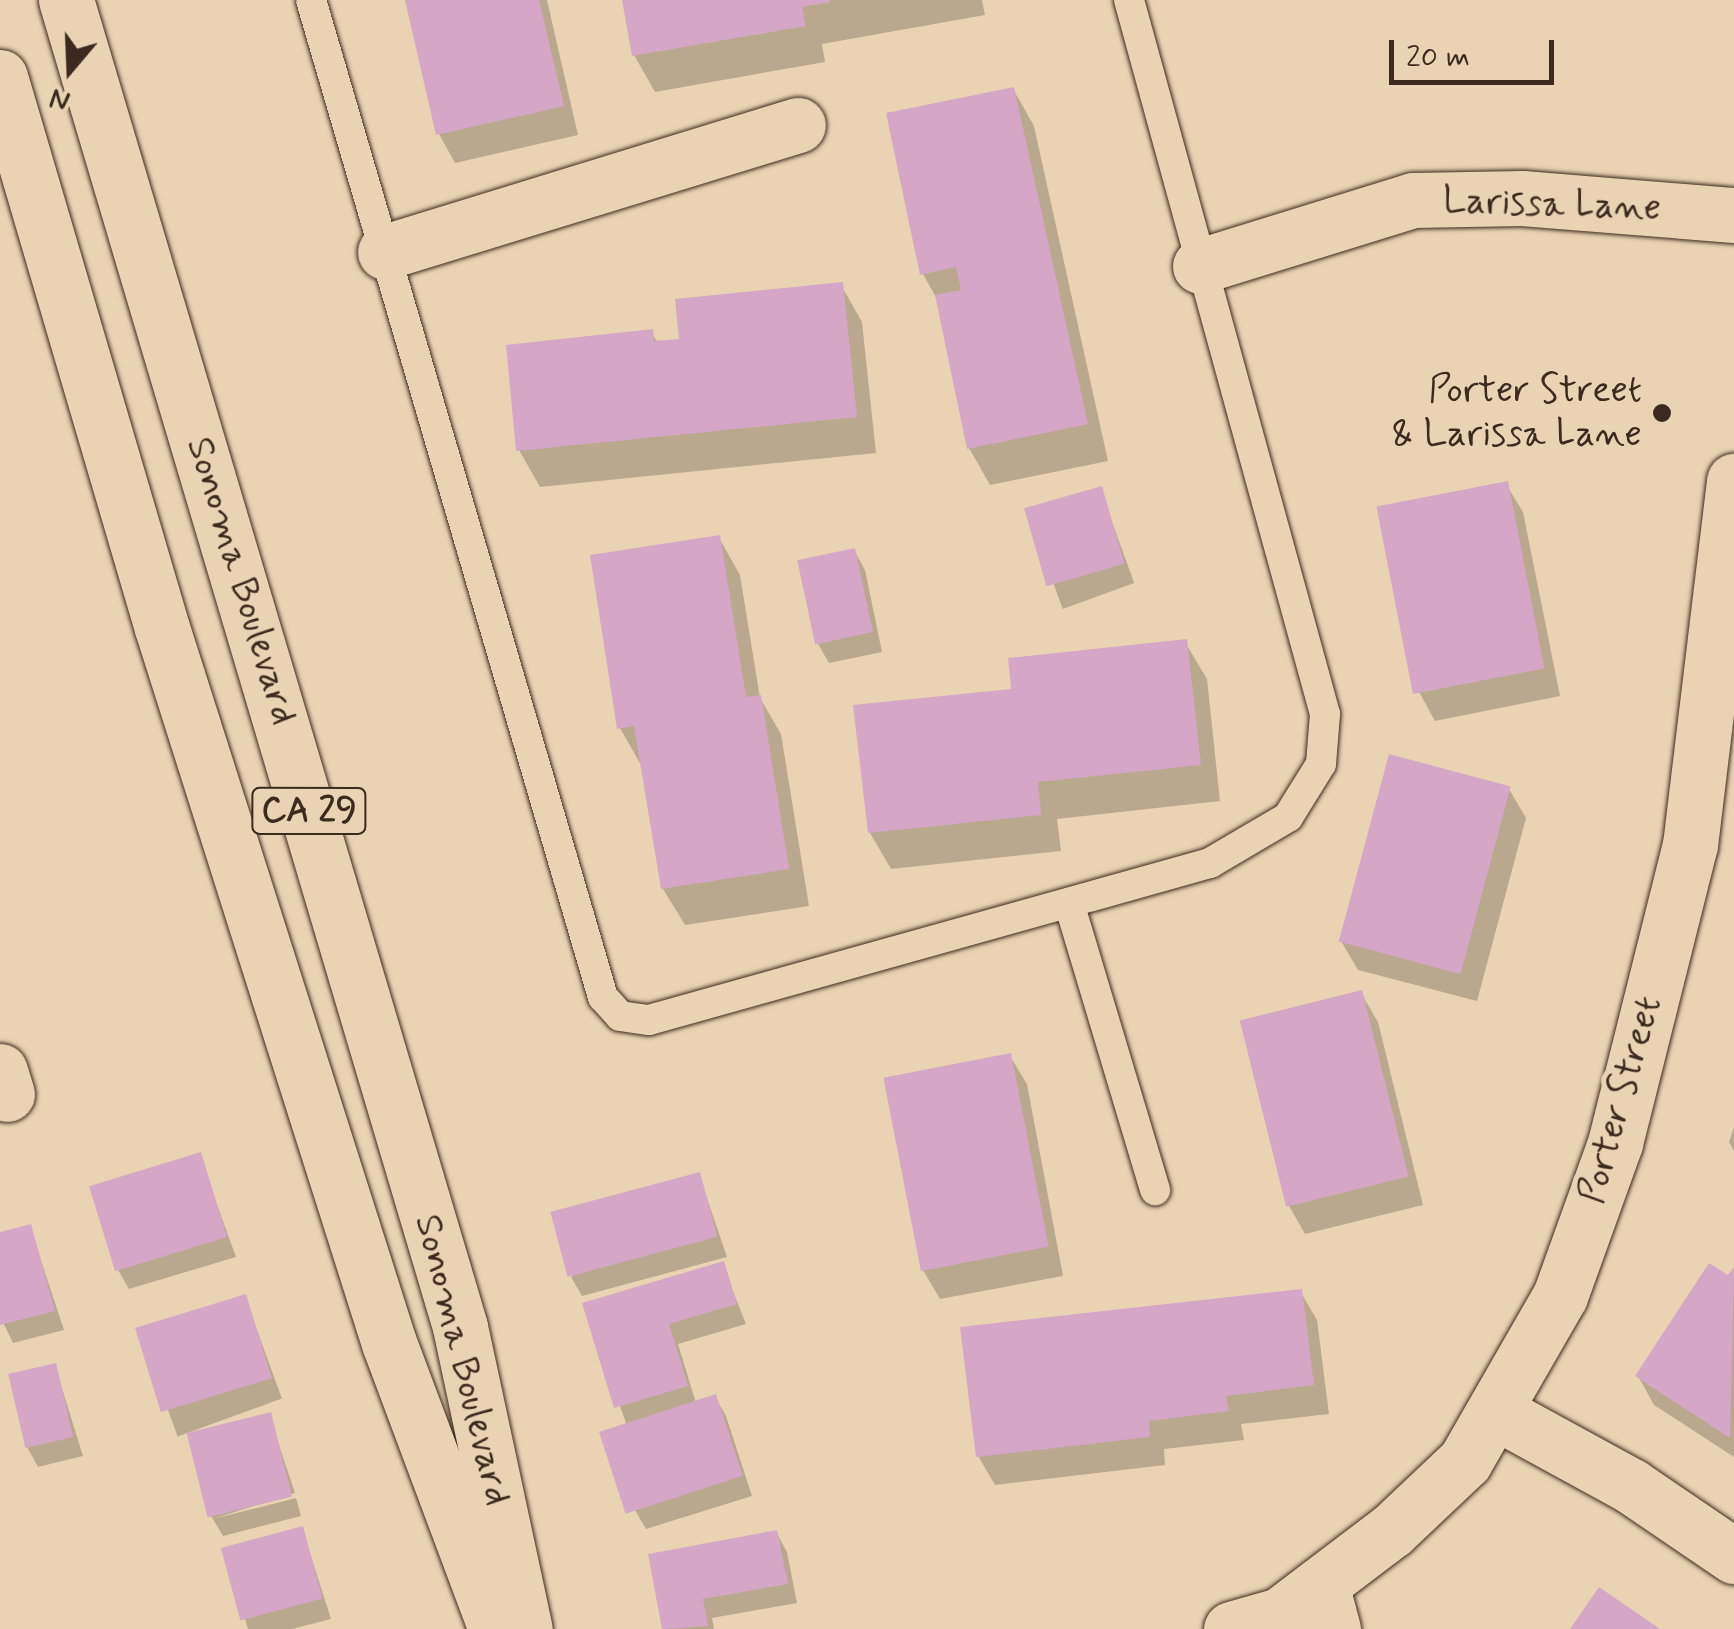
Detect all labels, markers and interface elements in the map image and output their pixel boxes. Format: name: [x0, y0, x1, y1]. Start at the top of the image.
north arrow: [20, 20, 120, 120]
scale bar: [1394, 20, 1559, 82]
text: 20 m: [1406, 38, 1470, 77]
text: N: [45, 78, 75, 119]
street label: Larissa Lane: [1444, 178, 1660, 232]
place label: Porter Street & Larissa Lane: [1396, 368, 1642, 458]
marker: Porter Street & Larissa Lane: [1651, 402, 1673, 424]
street label: Sonoma Boulevard: [176, 432, 306, 730]
road number: CA 29: [249, 781, 369, 841]
street label: Porter Street: [1569, 988, 1673, 1212]
street label: Sonoma Boulevard: [404, 1210, 520, 1510]

